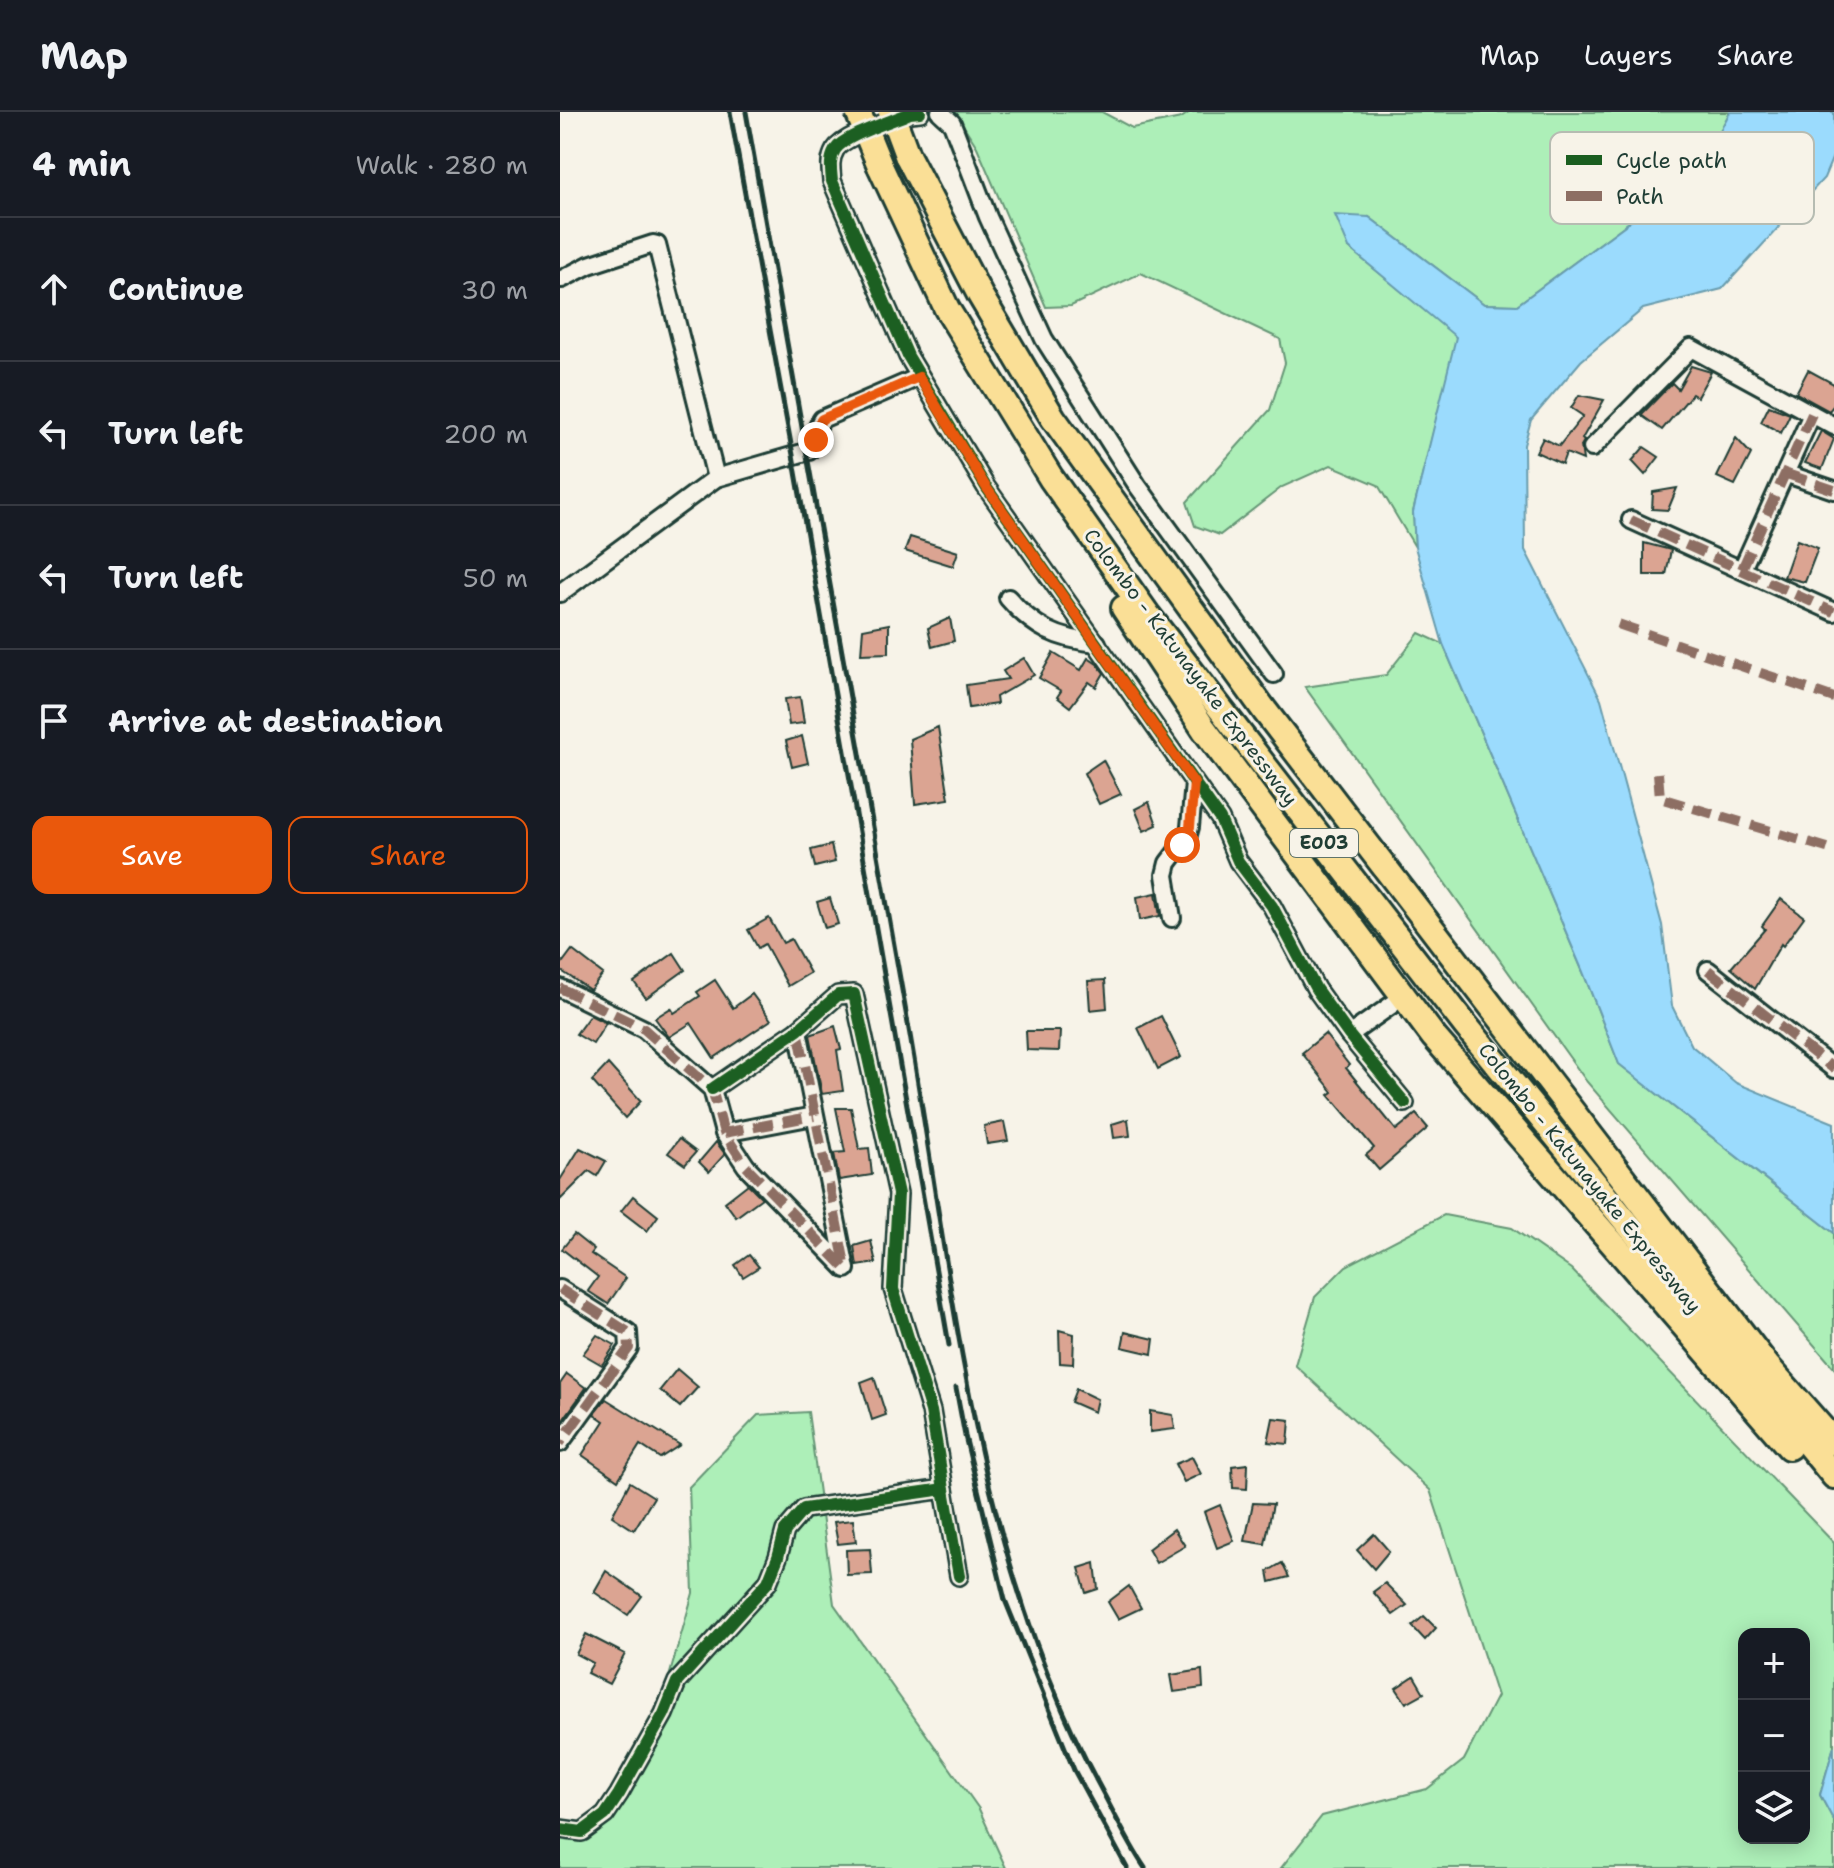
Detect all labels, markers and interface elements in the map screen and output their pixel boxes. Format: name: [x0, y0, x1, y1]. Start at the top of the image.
text: Map: [40, 30, 128, 81]
text: Map: [1480, 36, 1540, 74]
text: Layers: [1584, 36, 1673, 74]
text: Share: [1717, 36, 1794, 74]
legend: [1550, 132, 1814, 224]
text: 4 min: [32, 141, 131, 187]
text: Cycle path: [1616, 146, 1727, 175]
text: Walk · 280 m: [356, 147, 528, 182]
text: Path: [1616, 182, 1664, 211]
icon: ahead: [32, 267, 76, 311]
text: Continue: [108, 269, 244, 310]
text: 30 m: [461, 272, 528, 307]
icon: left: [32, 411, 76, 455]
text: Turn left: [108, 413, 243, 454]
text: 200 m: [443, 416, 528, 451]
route end: [798, 422, 834, 458]
street label: Colombo - Katunayake Expressway: [1078, 523, 1304, 811]
icon: left: [32, 555, 76, 599]
text: Turn left: [108, 557, 243, 598]
text: 50 m: [463, 560, 528, 595]
icon: arrive: [32, 699, 76, 743]
text: Arrive at destination: [108, 701, 443, 742]
button: Save: [32, 816, 272, 894]
button: Share: [288, 816, 528, 894]
route start: [1164, 827, 1200, 863]
road number: E003: [1290, 829, 1358, 857]
street label: Colombo - Katunayake Expressway: [1473, 1038, 1707, 1318]
map controls: [1738, 1628, 1810, 1844]
button: +: [1738, 1628, 1810, 1700]
button: −: [1738, 1700, 1810, 1772]
button: layers: [1738, 1772, 1810, 1844]

